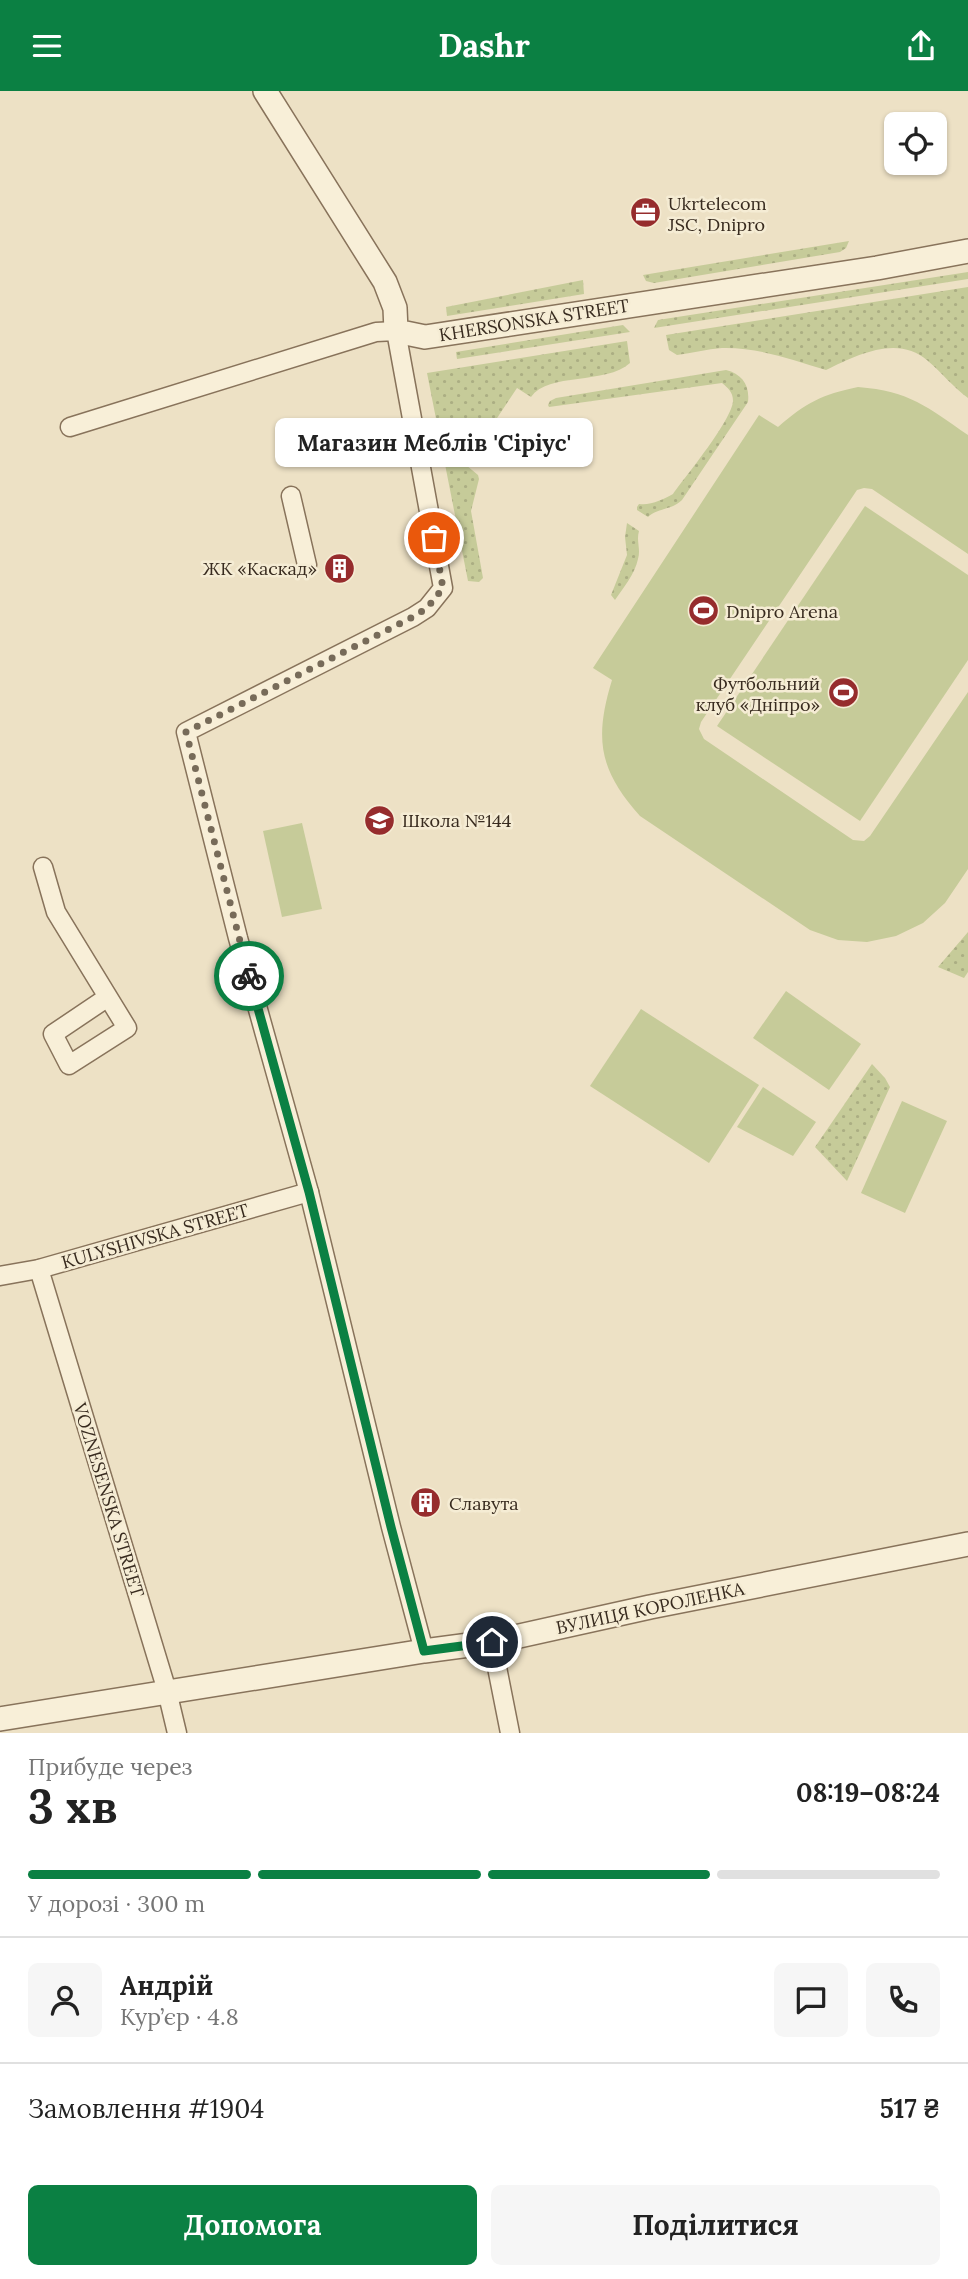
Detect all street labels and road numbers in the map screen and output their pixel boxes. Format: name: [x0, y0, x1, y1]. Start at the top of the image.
street label: KHERSONSKA STREET: [437, 294, 631, 346]
street label: KULYSHIVSKA STREET: [59, 1198, 252, 1274]
street label: VOZNESENSKA STREET: [68, 1399, 150, 1601]
street label: ВУЛИЦЯ КОРОЛЕНКА: [554, 1577, 747, 1639]

